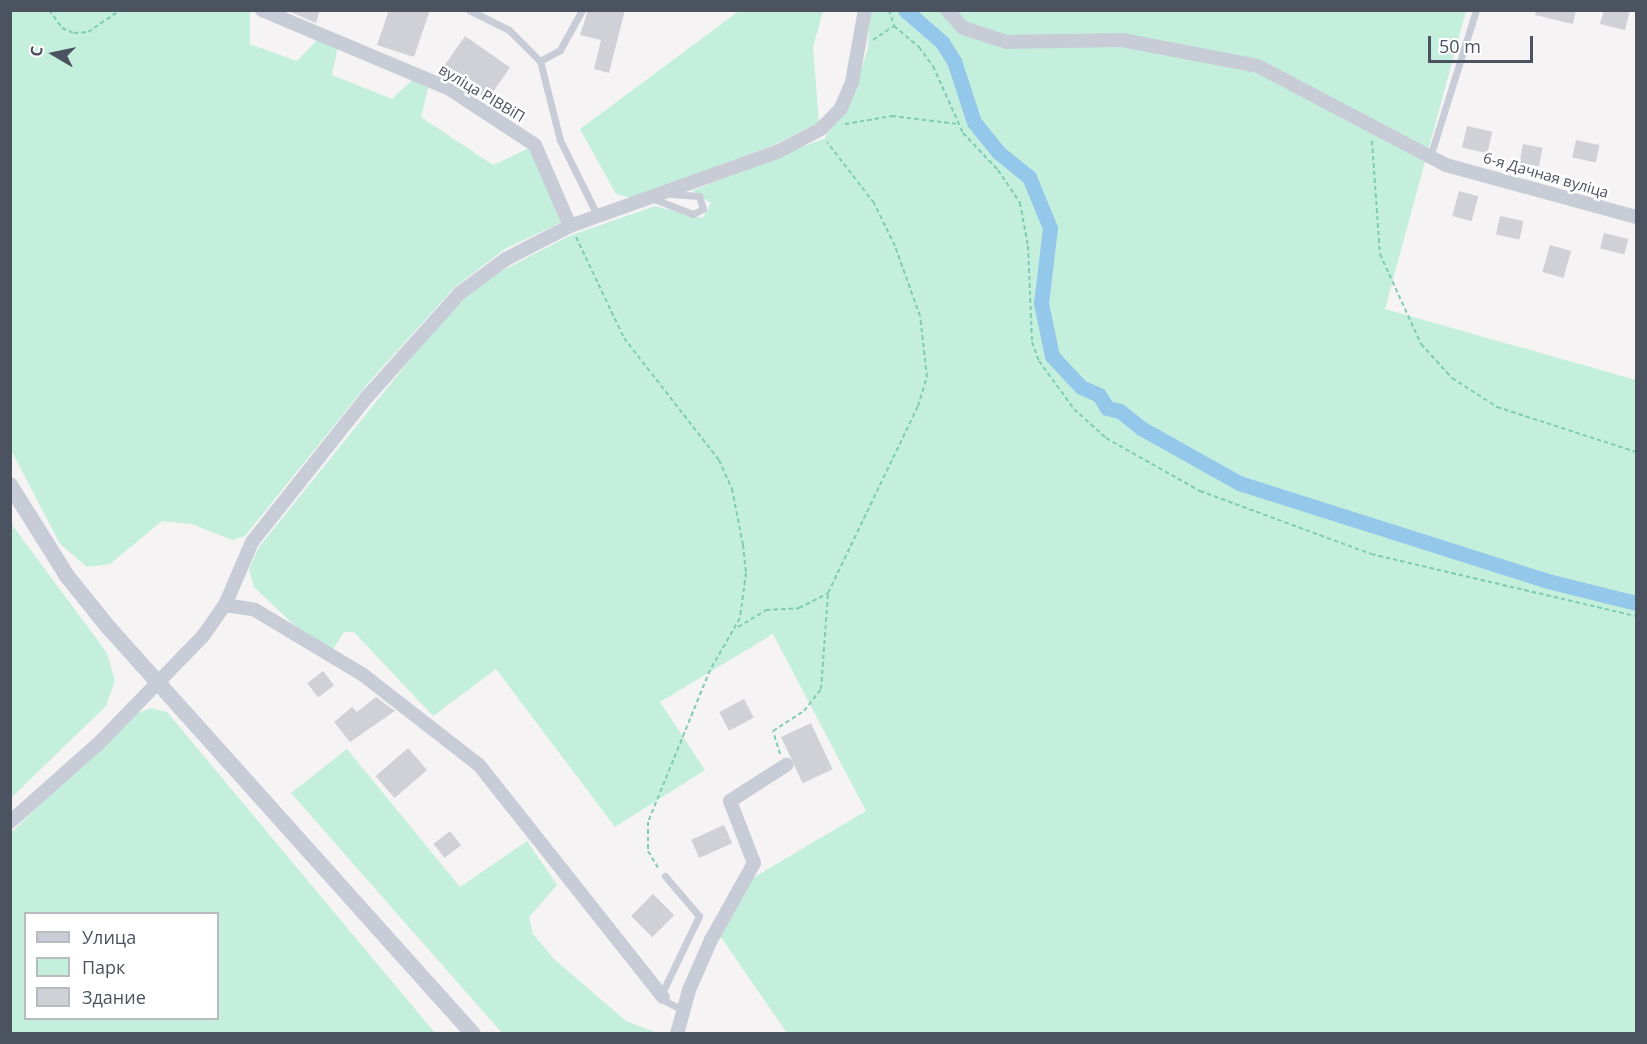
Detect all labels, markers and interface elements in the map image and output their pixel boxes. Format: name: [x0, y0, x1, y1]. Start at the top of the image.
north arrow: [24, 24, 84, 84]
scale bar: [1431, 24, 1536, 62]
text: 50 m: [1439, 34, 1481, 58]
text: С: [25, 44, 48, 58]
street label: вуліца РІВВіП: [436, 60, 528, 126]
street label: 6-я Дачная вуліца: [1481, 148, 1611, 202]
legend: [24, 912, 219, 1020]
text: Улица: [82, 925, 136, 949]
text: Парк: [82, 955, 125, 979]
text: Здание: [82, 985, 146, 1009]

